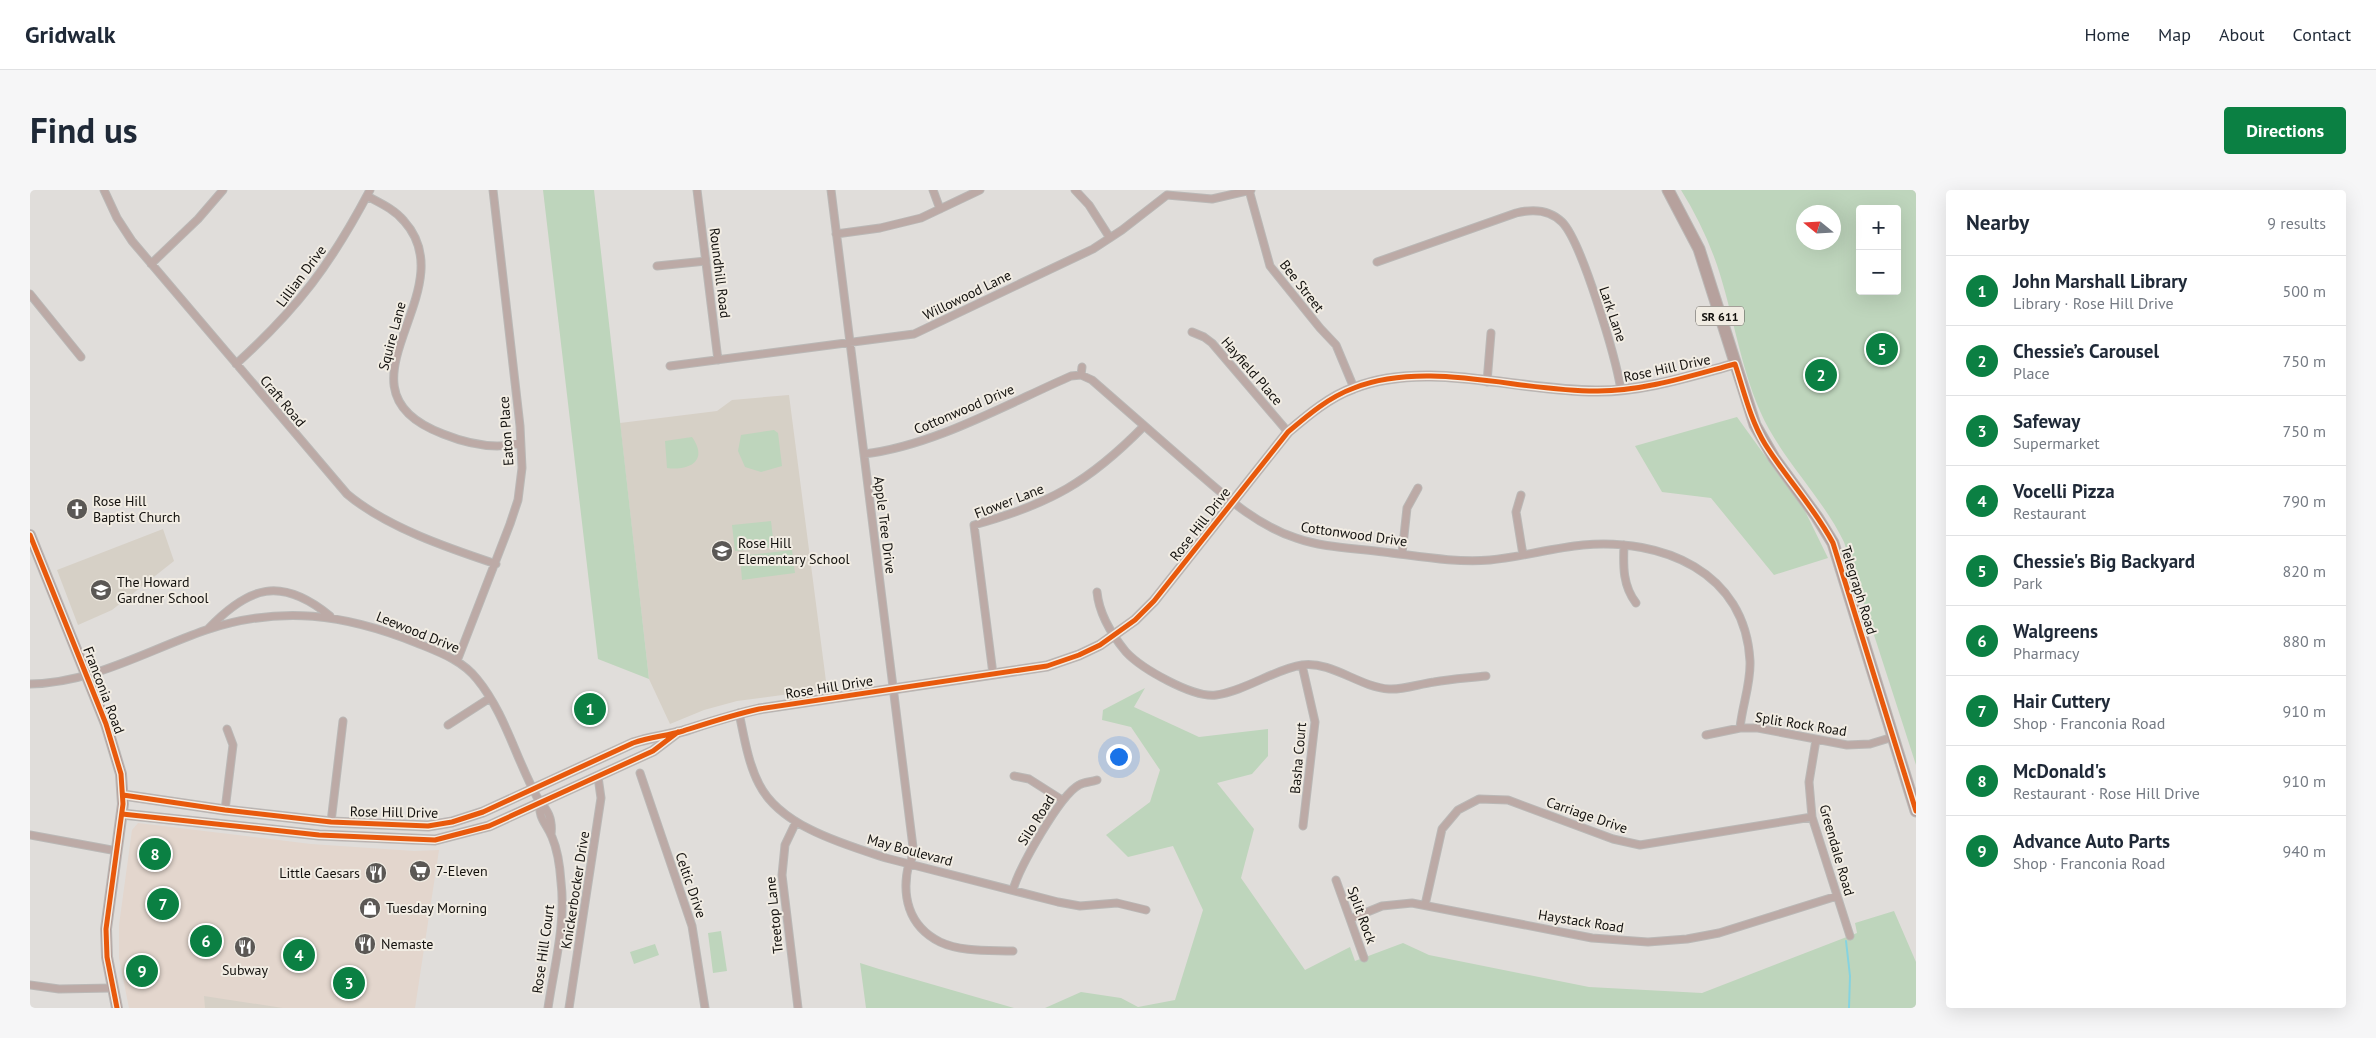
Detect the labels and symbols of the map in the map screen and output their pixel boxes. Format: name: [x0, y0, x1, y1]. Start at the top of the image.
north arrow: [1796, 205, 1841, 250]
street label: Roundhill Road: [706, 227, 734, 319]
street label: Lillian Drive: [272, 242, 330, 310]
street label: Bee Street: [1276, 256, 1328, 316]
street label: Willowood Lane: [920, 266, 1014, 324]
street label: Lark Lane: [1595, 284, 1631, 344]
street label: Squire Lane: [374, 300, 410, 372]
road number: SR 611: [1696, 306, 1744, 326]
pin: 5: [1866, 330, 1898, 368]
street label: Hayfield Place: [1217, 333, 1287, 409]
street label: Rose Hill Drive: [1622, 350, 1712, 386]
pin: 2: [1805, 356, 1837, 394]
street label: Craft Road: [256, 372, 310, 430]
street label: Cottonwood Drive: [911, 380, 1017, 438]
street label: Eaton Place: [495, 396, 517, 466]
street label: Apple Tree Drive: [870, 475, 900, 575]
street label: Flower Lane: [972, 480, 1046, 522]
street label: Rose Hill Drive: [1166, 484, 1234, 564]
place label: Rose Hill Baptist Church: [93, 492, 181, 526]
church icon: Rose Hill Baptist Church: [65, 497, 89, 521]
street label: Cottonwood Drive: [1300, 518, 1408, 550]
place label: Rose Hill Elementary School: [738, 534, 850, 568]
school or university icon: Rose Hill Elementary School: [710, 539, 734, 563]
street label: Telegraph Road: [1837, 543, 1881, 637]
place label: The Howard Gardner School: [117, 573, 209, 607]
school or university icon: The Howard Gardner School: [89, 578, 113, 602]
street label: Leewood Drive: [374, 607, 462, 657]
street label: Franconia Road: [79, 644, 129, 736]
street label: Rose Hill Drive: [784, 671, 874, 703]
pin: 1: [574, 690, 606, 728]
street label: Split Rock Road: [1754, 708, 1848, 740]
street label: Basha Court: [1286, 721, 1310, 795]
your location: [1106, 744, 1132, 770]
street label: Silo Road: [1013, 791, 1059, 849]
street label: Carriage Drive: [1544, 793, 1630, 837]
street label: Rose Hill Drive: [350, 802, 438, 822]
street label: Greendale Road: [1815, 802, 1859, 898]
street label: Knickerbocker Drive: [557, 830, 593, 950]
street label: May Boulevard: [865, 830, 955, 870]
pin: 8: [139, 835, 171, 873]
street label: Celtic Drive: [671, 850, 711, 920]
supermarket icon: 7-Eleven: [408, 859, 432, 883]
restaurant icon: Little Caesars: [364, 861, 388, 885]
place label: 7-Eleven: [436, 862, 488, 880]
place label: Little Caesars: [279, 864, 360, 882]
street label: Treetop Lane: [761, 876, 787, 954]
street label: Split Rock: [1343, 884, 1381, 946]
pin: 7: [147, 885, 179, 923]
shop icon: Tuesday Morning: [358, 896, 382, 920]
place label: Tuesday Morning: [386, 899, 487, 917]
street label: Rose Hill Court: [528, 903, 558, 995]
street label: Haystack Road: [1537, 905, 1625, 937]
pin: 6: [190, 922, 222, 960]
restaurant icon: Nemaste: [353, 932, 377, 956]
restaurant icon: Subway: [233, 935, 257, 959]
place label: Nemaste: [381, 935, 433, 953]
pin: 4: [283, 936, 315, 974]
pin: 9: [126, 952, 158, 990]
place label: Subway: [222, 961, 269, 979]
pin: 3: [333, 964, 365, 1002]

